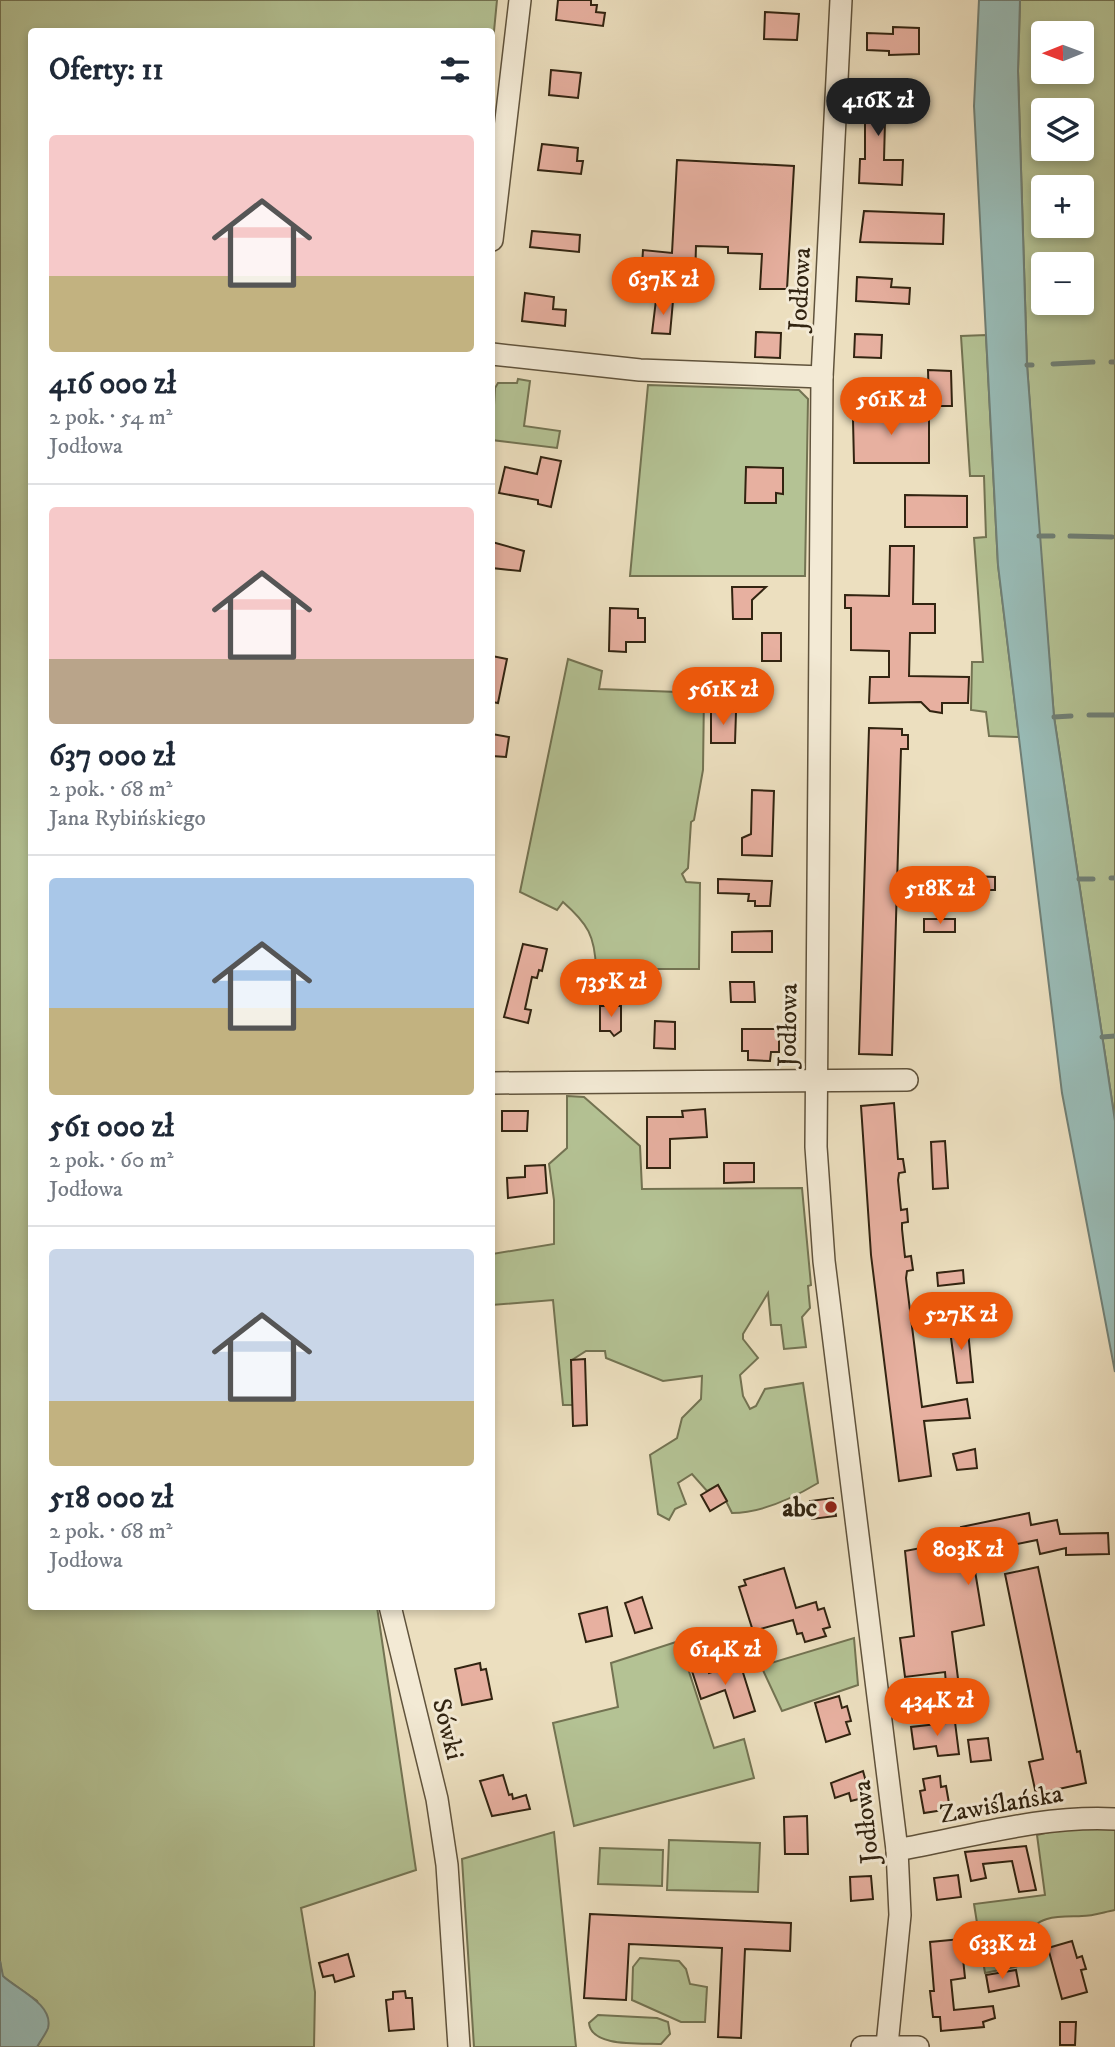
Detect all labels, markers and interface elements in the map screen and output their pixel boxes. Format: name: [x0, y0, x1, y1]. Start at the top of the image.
north arrow: [1031, 21, 1094, 84]
map controls: [1031, 21, 1094, 315]
icon: filters: [436, 51, 474, 89]
text: Oferty: 11: [49, 52, 163, 89]
pin: 416K zł: [813, 78, 943, 138]
text: 416K zł: [842, 86, 914, 115]
button: layers: [1031, 98, 1094, 161]
button: +: [1031, 175, 1094, 238]
icon: home: [199, 180, 325, 306]
street label: Jodłowa: [782, 247, 819, 334]
button: −: [1031, 252, 1094, 315]
pin: 637K zł: [598, 258, 728, 317]
text: 637K zł: [628, 265, 698, 294]
text: 416 000 zł: [49, 366, 176, 403]
pin: 561K zł: [826, 378, 956, 437]
text: 561K zł: [856, 385, 926, 414]
text: 2 pok. · 54 m²: [49, 403, 173, 432]
text: Jodłowa: [49, 432, 123, 461]
icon: home: [199, 552, 325, 678]
pin: 561K zł: [658, 668, 788, 727]
text: 561K zł: [688, 675, 758, 704]
text: 637 000 zł: [49, 738, 175, 775]
text: 2 pok. · 68 m²: [49, 775, 173, 804]
text: Jana Rybińskiego: [49, 804, 206, 833]
pin: 518K zł: [875, 866, 1005, 926]
text: 518K zł: [905, 874, 975, 903]
icon: home: [199, 923, 325, 1049]
pin: 735K zł: [546, 960, 676, 1019]
text: 735K zł: [576, 967, 646, 996]
street label: Jodłowa: [771, 983, 806, 1069]
text: 561 000 zł: [49, 1109, 174, 1146]
text: 2 pok. · 60 m²: [49, 1146, 173, 1175]
text: Jodłowa: [49, 1175, 123, 1204]
pin: 527K zł: [896, 1292, 1026, 1352]
icon: home: [199, 1294, 325, 1420]
text: 527K zł: [925, 1300, 997, 1329]
text: 518 000 zł: [49, 1480, 173, 1517]
place label: abc: [783, 1492, 817, 1525]
marker: abc: [823, 1499, 839, 1515]
text: 2 pok. · 68 m²: [49, 1517, 173, 1546]
pin: 803K zł: [903, 1528, 1033, 1587]
text: 803K zł: [933, 1535, 1003, 1564]
text: Jodłowa: [49, 1546, 123, 1575]
pin: 614K zł: [660, 1628, 790, 1687]
text: 614K zł: [689, 1635, 761, 1664]
pin: 434K zł: [872, 1678, 1002, 1738]
text: 434K zł: [900, 1686, 974, 1715]
street label: Sówki: [424, 1695, 471, 1763]
street label: Zawiślańska: [937, 1777, 1066, 1832]
street label: Jodłowa: [846, 1779, 887, 1867]
pin: 633K zł: [937, 1922, 1067, 1981]
text: 633K zł: [968, 1929, 1036, 1958]

